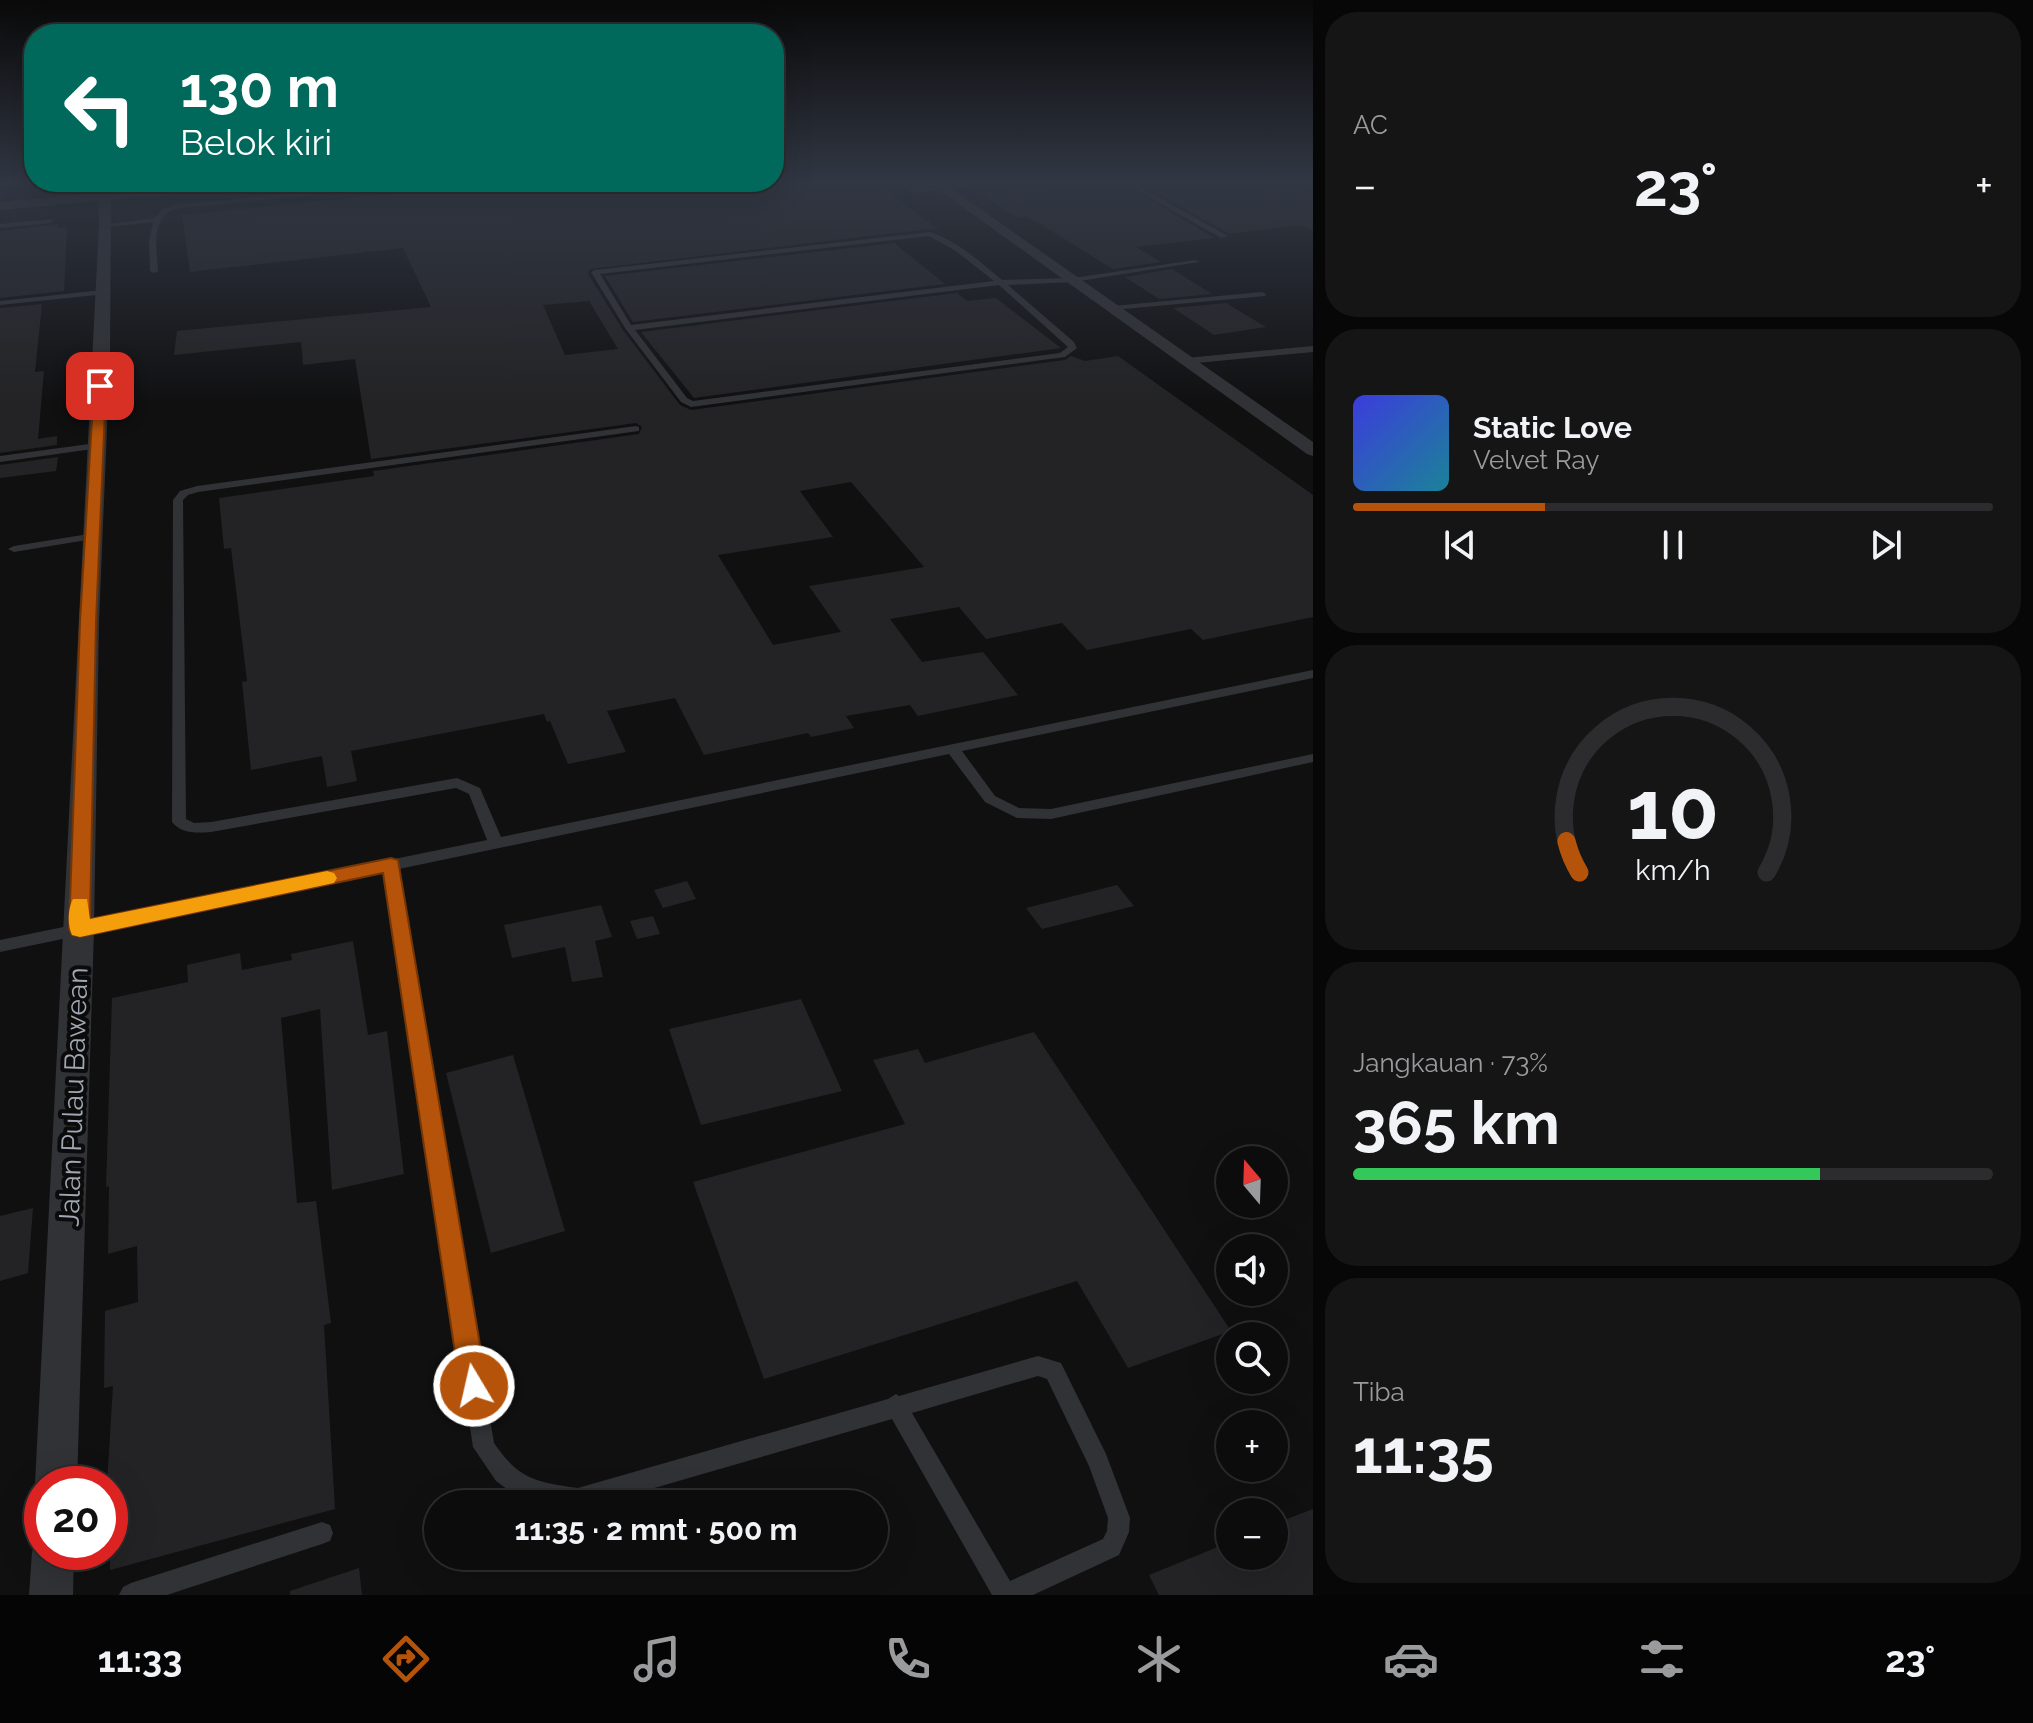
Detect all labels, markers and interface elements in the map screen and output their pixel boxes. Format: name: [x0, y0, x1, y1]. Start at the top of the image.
text: 130 m: [180, 54, 339, 120]
icon: left: [48, 56, 152, 160]
text: AC: [1353, 110, 1388, 140]
text: Belok kiri: [180, 121, 332, 163]
text: 23°: [1634, 150, 1717, 220]
text: −: [1353, 160, 1377, 211]
text: +: [1975, 160, 1993, 211]
pin: [66, 352, 134, 420]
icon: arrive: [78, 364, 122, 408]
text: Static Love: [1473, 410, 1632, 445]
text: Velvet Ray: [1473, 445, 1599, 475]
icon: previous: [1438, 523, 1482, 567]
icon: pause: [1651, 523, 1695, 567]
icon: next: [1864, 523, 1908, 567]
text: 10: [1627, 761, 1719, 858]
text: km/h: [1635, 854, 1711, 888]
street label: Jalan Pulau Bawean: [52, 967, 95, 1227]
text: Jangkauan · 73%: [1353, 1048, 1548, 1078]
text: 365 km: [1353, 1088, 1560, 1158]
north arrow: [1216, 1146, 1288, 1218]
map controls: [1216, 1146, 1288, 1570]
button: sound: [1216, 1234, 1288, 1306]
button: search: [1216, 1322, 1288, 1394]
position arrow: [432, 1344, 516, 1428]
text: Tiba: [1353, 1377, 1405, 1407]
button: +: [1216, 1410, 1288, 1482]
text: 11:35: [1353, 1417, 1494, 1487]
speed limit sign: 20: [24, 1466, 128, 1570]
button: −: [1216, 1498, 1288, 1570]
text: 11:35 · 2 mnt · 500 m: [515, 1512, 797, 1547]
icon: directions: [378, 1631, 434, 1687]
icon: music: [629, 1631, 685, 1687]
icon: phone: [880, 1631, 936, 1687]
icon: climate: [1131, 1631, 1187, 1687]
icon: car: [1383, 1631, 1439, 1687]
icon: filters: [1634, 1631, 1690, 1687]
text: 11:33: [98, 1638, 182, 1680]
text: 23°: [1885, 1638, 1935, 1680]

